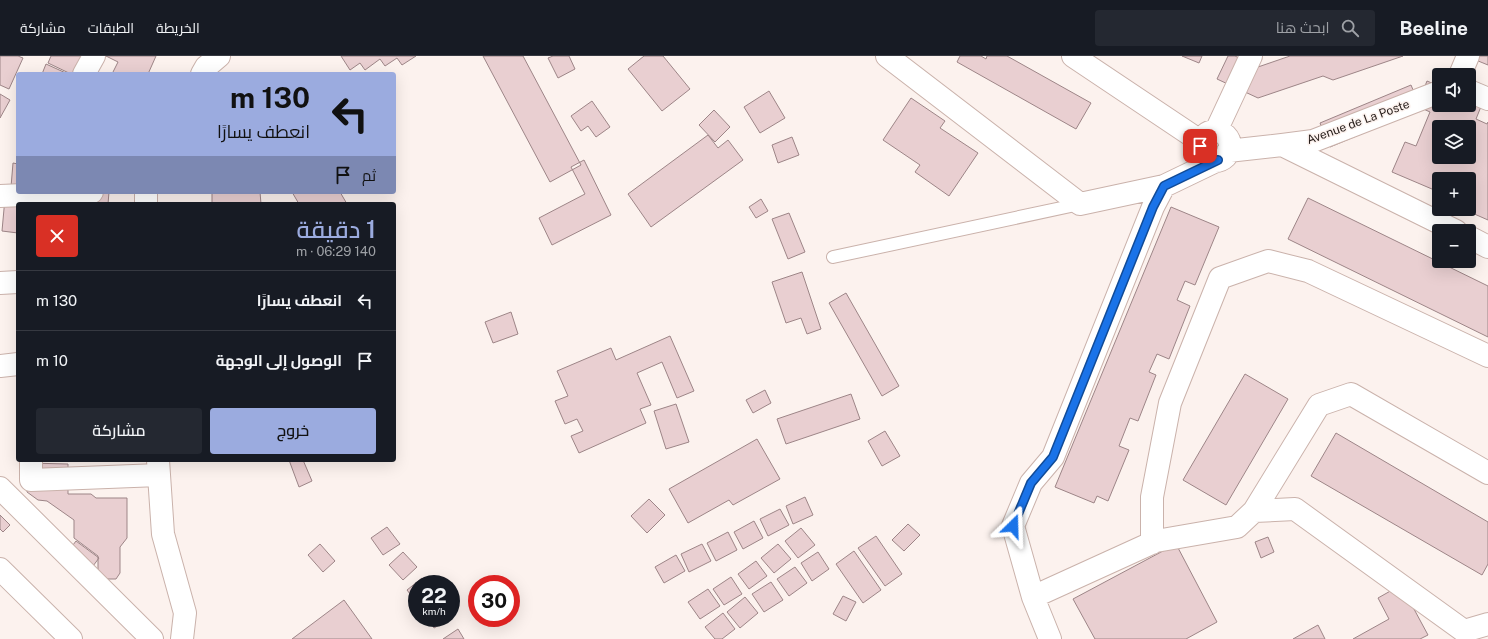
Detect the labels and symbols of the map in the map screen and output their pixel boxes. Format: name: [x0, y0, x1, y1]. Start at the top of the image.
street label: Avenue de La Poste: [1305, 97, 1412, 147]
pin: [1183, 129, 1217, 163]
position arrow: [992, 505, 1034, 547]
speed limit sign: 30: [468, 575, 520, 627]

